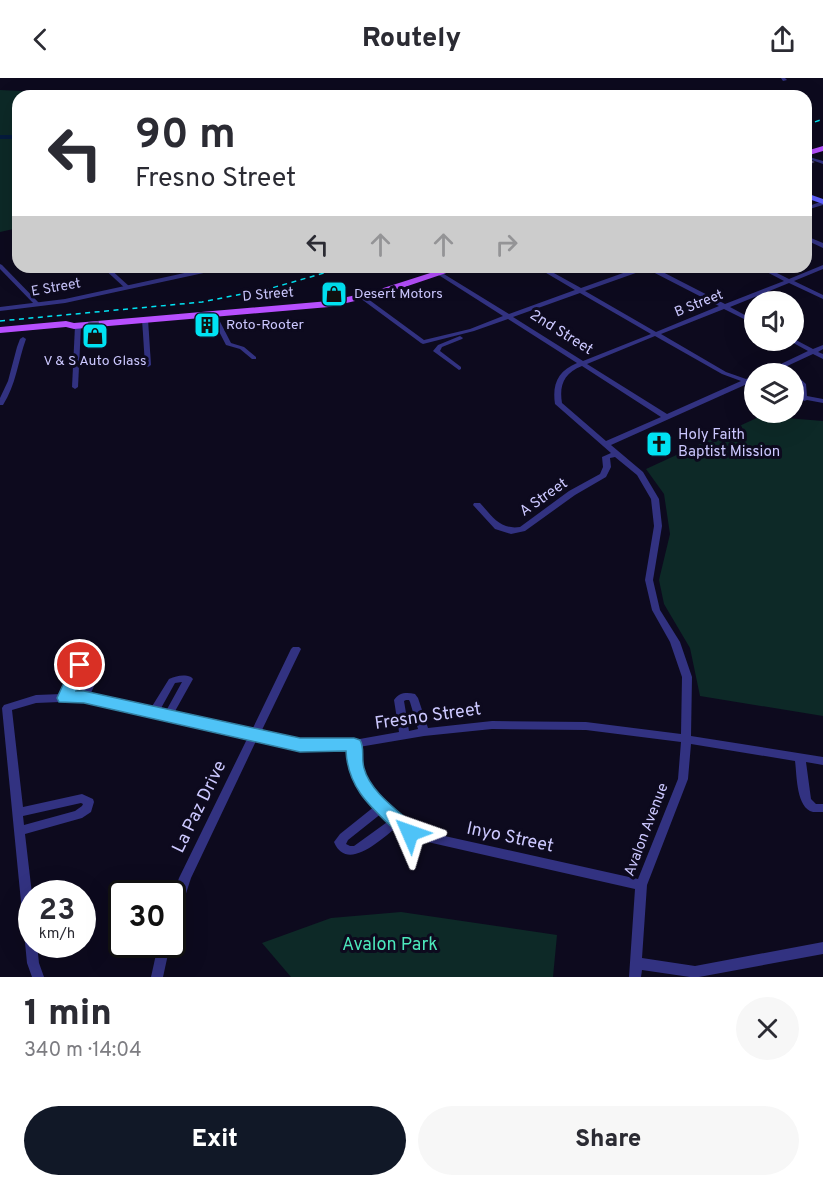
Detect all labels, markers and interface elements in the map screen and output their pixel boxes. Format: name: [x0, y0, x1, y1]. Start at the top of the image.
text: Routely: [362, 22, 461, 56]
icon: back: [24, 23, 57, 56]
icon: share: [766, 23, 799, 56]
text: 90 m: [135, 110, 236, 163]
icon: left: [36, 114, 114, 192]
text: Fresno Street: [135, 162, 296, 196]
icon: left: [301, 228, 334, 261]
icon: ahead: [364, 228, 397, 261]
icon: ahead: [427, 228, 460, 261]
icon: right: [490, 228, 523, 261]
street label: E Street: [30, 275, 82, 301]
shop icon: Desert Motors: [319, 279, 349, 309]
street label: D Street: [242, 284, 294, 306]
place label: Desert Motors: [354, 286, 443, 303]
street label: B Street: [672, 287, 726, 321]
map controls: [744, 291, 804, 423]
button: sound: [744, 291, 804, 351]
street label: 2nd Street: [526, 306, 596, 360]
building icon: Roto-Rooter: [192, 310, 222, 340]
place label: Roto-Rooter: [226, 317, 305, 334]
shop icon: V & S Auto Glass: [80, 321, 110, 351]
place label: V & S Auto Glass: [43, 353, 147, 370]
button: layers: [744, 363, 804, 423]
place label: Holy Faith Baptist Mission: [678, 426, 780, 462]
church icon: Holy Faith Baptist Mission: [644, 429, 674, 459]
street label: A Street: [516, 475, 572, 521]
pin: [54, 639, 105, 690]
icon: arrive: [63, 648, 96, 681]
street label: Fresno Street: [373, 698, 483, 736]
street label: La Paz Drive: [168, 757, 232, 857]
street label: Avalon Avenue: [620, 781, 674, 879]
position arrow: [378, 801, 442, 865]
street label: Inyo Street: [464, 818, 556, 858]
speed limit sign: 30: [108, 880, 186, 958]
text: 23: [39, 893, 75, 930]
text: km/h: [39, 925, 75, 944]
park label: Avalon Park: [342, 934, 438, 957]
text: 1 min: [24, 992, 112, 1038]
button: close: [736, 997, 799, 1060]
text: 340 m · 14:04: [24, 1038, 142, 1064]
button: Exit: [24, 1106, 406, 1175]
button: Share: [418, 1106, 799, 1175]

